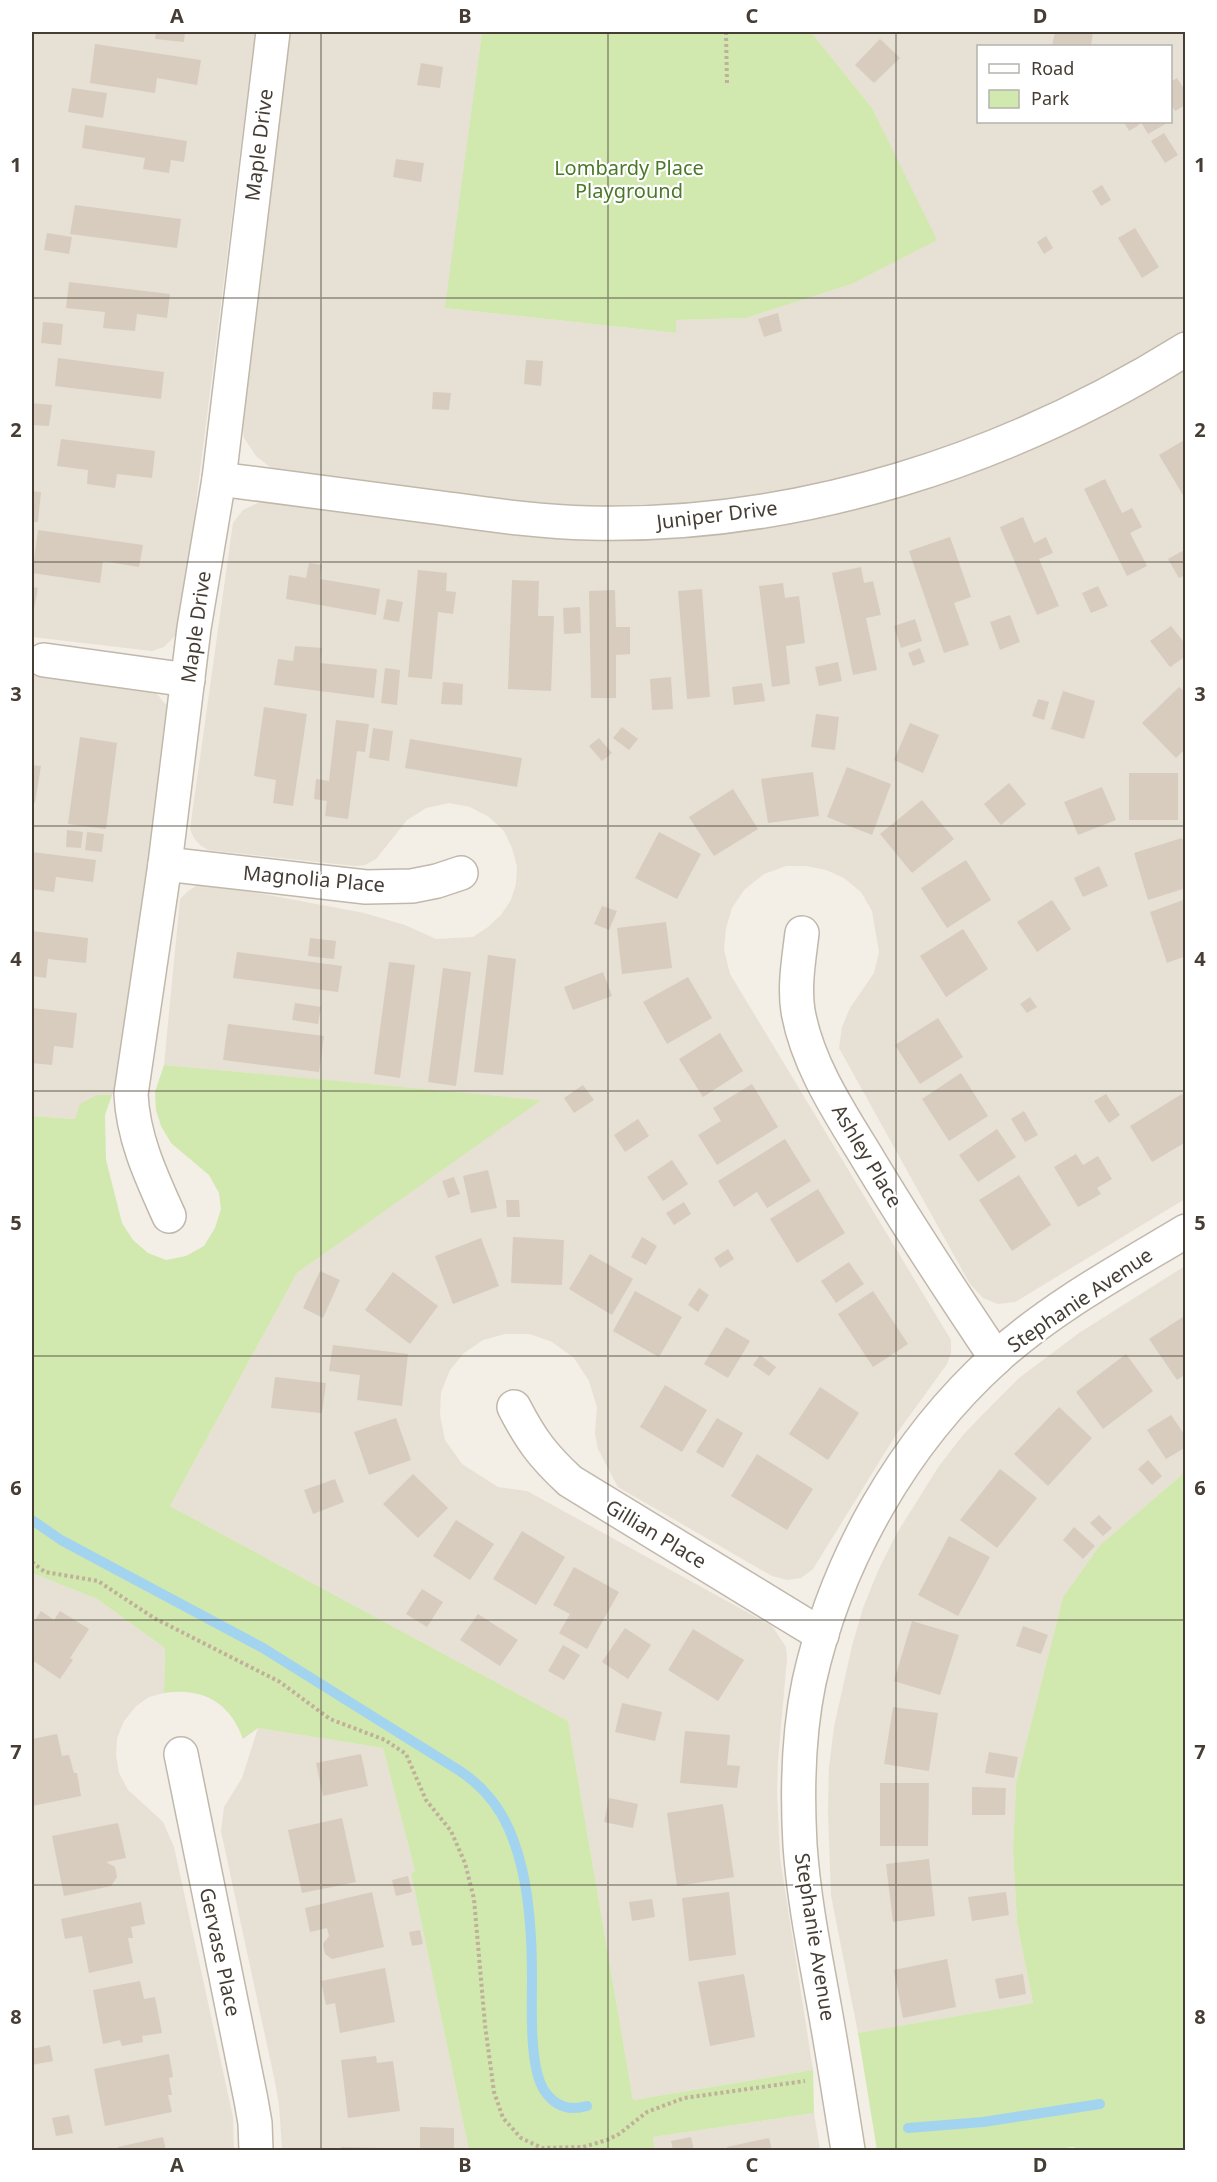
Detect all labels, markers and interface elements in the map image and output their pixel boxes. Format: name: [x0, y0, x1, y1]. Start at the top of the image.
text: A: [170, 2, 184, 29]
text: B: [458, 2, 472, 29]
text: C: [746, 2, 759, 29]
text: D: [1033, 2, 1047, 29]
legend: [977, 45, 1172, 123]
text: Road: [1031, 56, 1074, 80]
text: Park: [1031, 86, 1069, 110]
street label: Maple Drive: [238, 87, 279, 203]
text: 1: [10, 151, 22, 178]
text: 1: [1194, 151, 1206, 178]
park label: Lombardy Place Playground: [554, 154, 704, 204]
text: 2: [10, 416, 22, 443]
text: 2: [1194, 416, 1206, 443]
street label: Juniper Drive: [653, 494, 779, 536]
street label: Maple Drive: [174, 569, 217, 685]
text: 3: [10, 680, 22, 707]
text: 3: [1194, 680, 1206, 707]
street label: Magnolia Place: [242, 859, 386, 898]
text: 4: [10, 945, 22, 972]
text: 4: [1194, 945, 1206, 972]
street label: Ashley Place: [826, 1099, 909, 1212]
text: 5: [10, 1209, 22, 1236]
text: 5: [1194, 1209, 1206, 1236]
street label: Stephanie Avenue: [1002, 1241, 1158, 1358]
text: 6: [10, 1474, 22, 1501]
text: 6: [1194, 1474, 1206, 1501]
street label: Gillian Place: [601, 1493, 712, 1574]
text: 7: [10, 1738, 22, 1765]
text: 7: [1194, 1738, 1206, 1765]
street label: Stephanie Avenue: [789, 1851, 842, 2023]
street label: Gervase Place: [194, 1885, 247, 2019]
text: 8: [10, 2003, 22, 2030]
text: 8: [1194, 2003, 1206, 2030]
text: A: [170, 2151, 184, 2178]
text: B: [458, 2151, 472, 2178]
text: C: [746, 2151, 759, 2178]
text: D: [1033, 2151, 1047, 2178]

